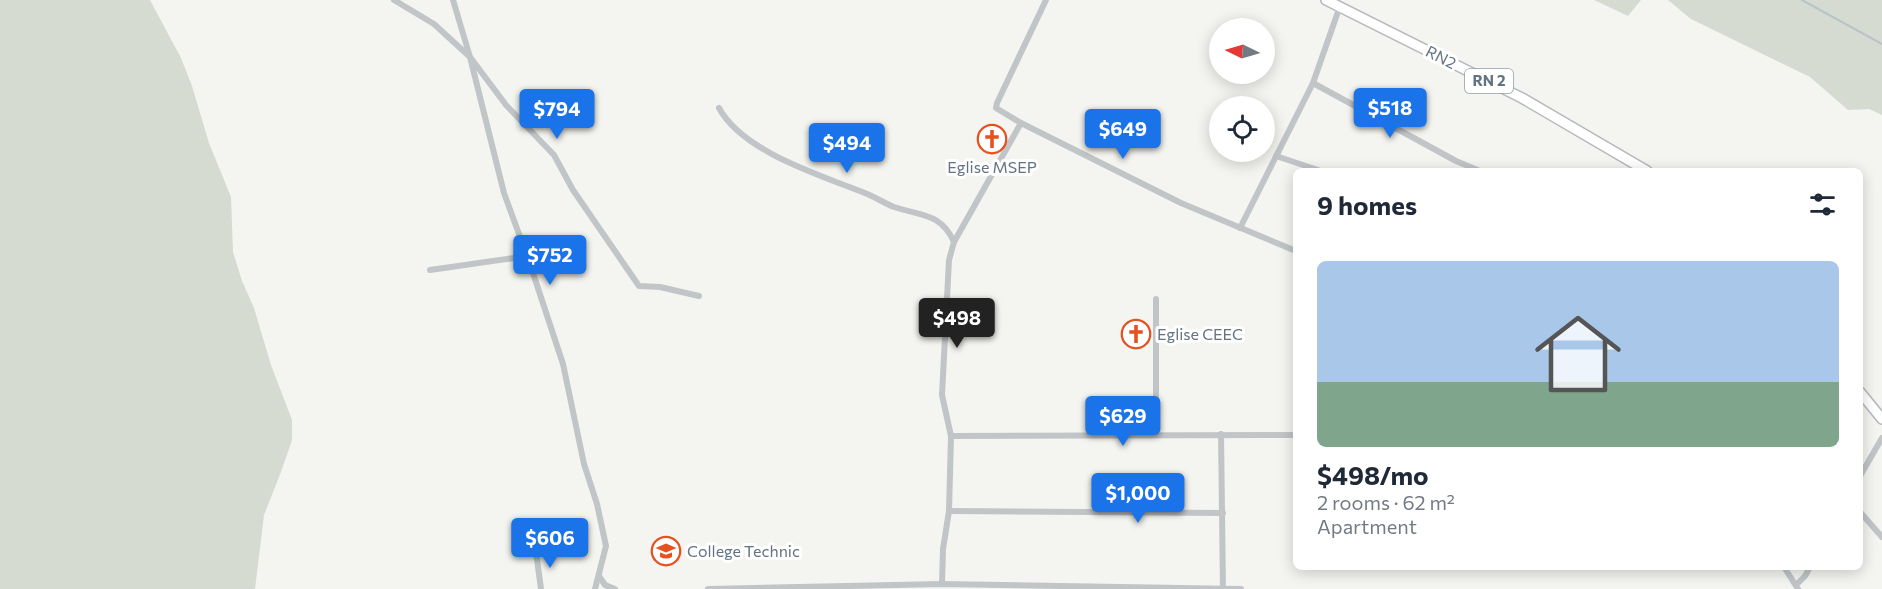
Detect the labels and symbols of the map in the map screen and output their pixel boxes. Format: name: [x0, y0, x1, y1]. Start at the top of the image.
north arrow: [1209, 18, 1275, 84]
street label: RN2: [1423, 41, 1460, 72]
road number: RN 2: [1465, 69, 1513, 93]
pin: $518: [1354, 88, 1426, 139]
pin: $794: [521, 89, 593, 140]
pin: $649: [1087, 109, 1159, 160]
pin: $494: [811, 123, 883, 174]
church icon: Eglise MSEP: [976, 123, 1008, 155]
place label: Eglise MSEP: [947, 157, 1037, 176]
pin: $752: [514, 235, 586, 286]
pin: $498: [921, 298, 993, 349]
church icon: Eglise CEEC: [1120, 318, 1152, 350]
place label: Eglise CEEC: [1157, 324, 1243, 343]
pin: $629: [1087, 396, 1159, 447]
pin: $1,000: [1089, 473, 1187, 524]
pin: $606: [514, 518, 586, 569]
school or university icon: College Technic: [650, 535, 682, 567]
place label: College Technic: [687, 541, 800, 560]

